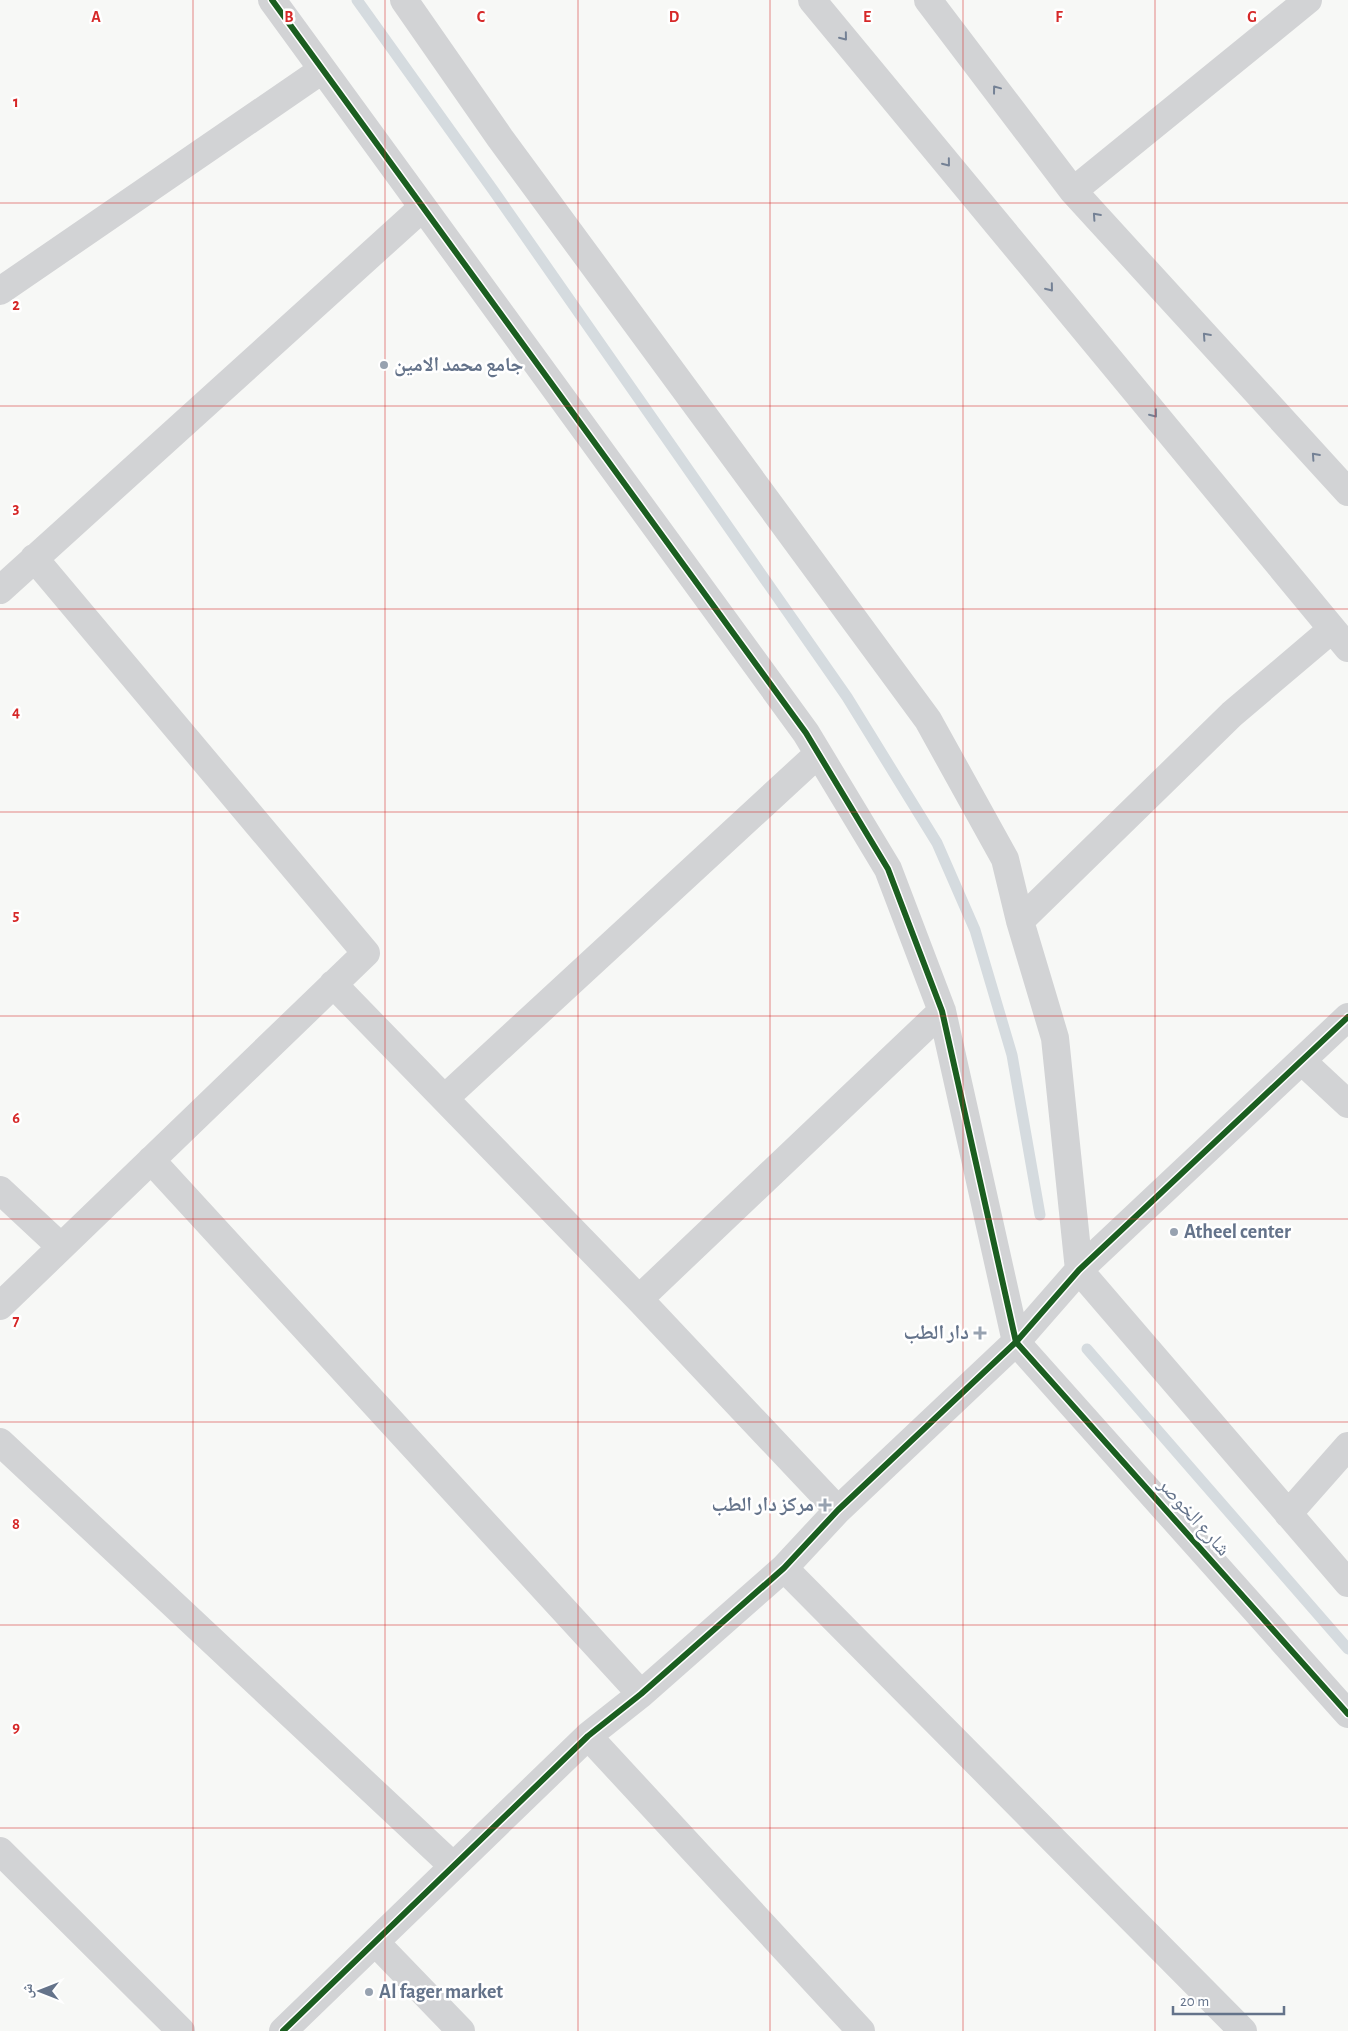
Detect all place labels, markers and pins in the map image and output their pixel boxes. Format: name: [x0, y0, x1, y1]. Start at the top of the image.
place label: جامع محمد الامين: [394, 355, 524, 378]
marker: جامع محمد الامين: [378, 359, 390, 371]
place label: Atheel center: [1184, 1222, 1291, 1242]
marker: Atheel center: [1168, 1226, 1180, 1238]
place label: دار الطب: [904, 1323, 969, 1344]
marker: دار الطب: [973, 1326, 987, 1340]
place label: مركز دار الطب: [711, 1495, 814, 1516]
marker: مركز دار الطب: [818, 1498, 832, 1512]
place label: Al fager market: [379, 1982, 503, 2002]
marker: Al fager market: [363, 1986, 375, 1998]

